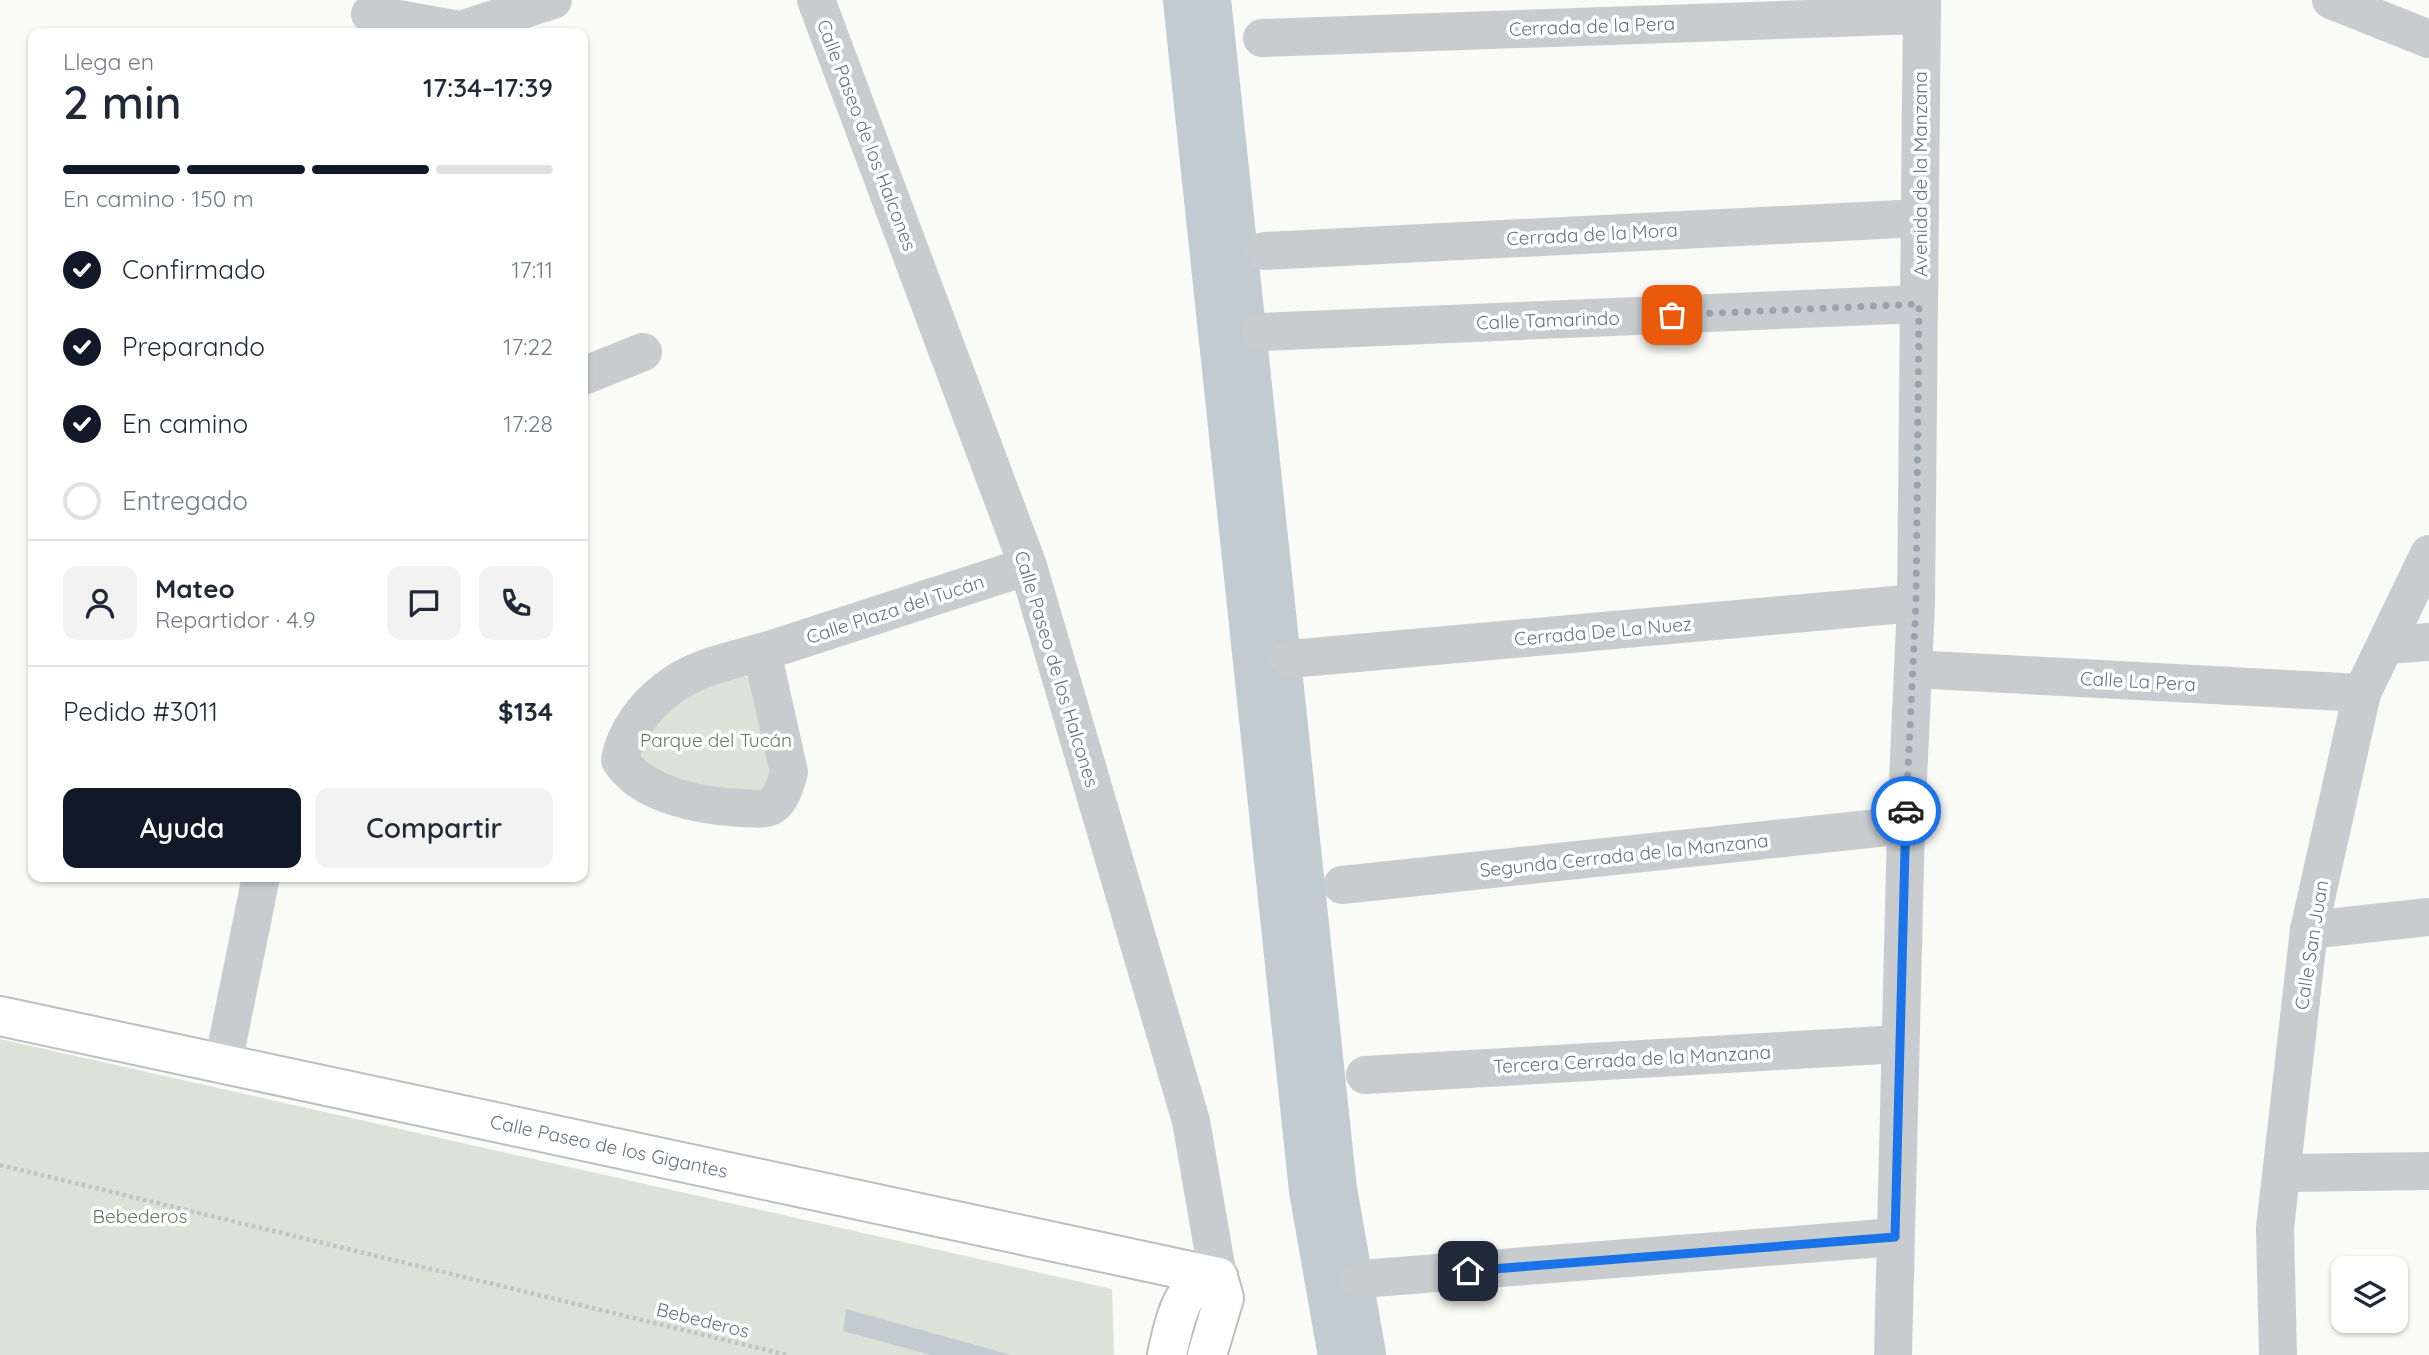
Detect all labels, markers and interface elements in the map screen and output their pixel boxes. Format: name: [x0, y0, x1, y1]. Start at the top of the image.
street label: Cerrada de la Pera: [1508, 11, 1676, 41]
street label: Calle Paseo de los Halcones: [812, 16, 922, 254]
text: Llega en: [63, 47, 154, 76]
text: 17:34–17:39: [423, 71, 553, 104]
street label: Avenida de la Manzana: [1908, 71, 1932, 277]
text: 2 min: [63, 73, 182, 131]
text: En camino · 150 m: [63, 184, 254, 213]
street label: Cerrada de la Mora: [1506, 218, 1678, 250]
icon: check: [63, 251, 101, 289]
text: Confirmado: [122, 253, 266, 286]
text: 17:11: [511, 255, 553, 284]
pin: [1642, 285, 1702, 345]
icon: bag: [1653, 296, 1691, 334]
street label: Calle Tamarindo: [1476, 305, 1620, 335]
icon: check: [63, 328, 101, 366]
text: Preparando: [122, 330, 265, 363]
text: 17:22: [503, 332, 553, 361]
icon: check: [63, 405, 101, 443]
text: En camino: [122, 407, 248, 440]
text: 17:28: [503, 409, 553, 438]
text: Entregado: [122, 484, 248, 517]
street label: Calle Paseo de los Halcones: [1010, 548, 1104, 790]
button: person: [63, 566, 137, 640]
button: chat: [387, 566, 461, 640]
button: phone: [479, 566, 553, 640]
street label: Calle Plaza del Tucán: [803, 569, 987, 649]
text: Mateo: [155, 572, 235, 605]
text: Repartidor · 4.9: [155, 605, 316, 634]
street label: Cerrada De La Nuez: [1513, 611, 1693, 651]
street label: Calle La Pera: [2080, 666, 2196, 696]
text: Pedido #3011: [63, 695, 218, 728]
text: $134: [498, 695, 553, 728]
park label: Parque del Tucán: [640, 728, 792, 752]
courier: [1871, 776, 1941, 846]
button: Ayuda: [63, 788, 301, 868]
button: Compartir: [315, 788, 553, 868]
icon: car: [1887, 792, 1925, 830]
street label: Segunda Cerrada de la Manzana: [1478, 828, 1770, 882]
street label: Calle San Juan: [2289, 878, 2333, 1012]
street label: Tercera Cerrada de la Manzana: [1492, 1040, 1772, 1078]
street label: Calle Paseo de los Gigantes: [488, 1109, 730, 1183]
park label: Bebederos: [93, 1204, 188, 1228]
pin: [1438, 1241, 1498, 1301]
icon: home: [1449, 1252, 1487, 1290]
map controls: [2331, 1256, 2408, 1333]
button: layers: [2331, 1256, 2408, 1333]
street label: Bebederos: [654, 1297, 752, 1343]

